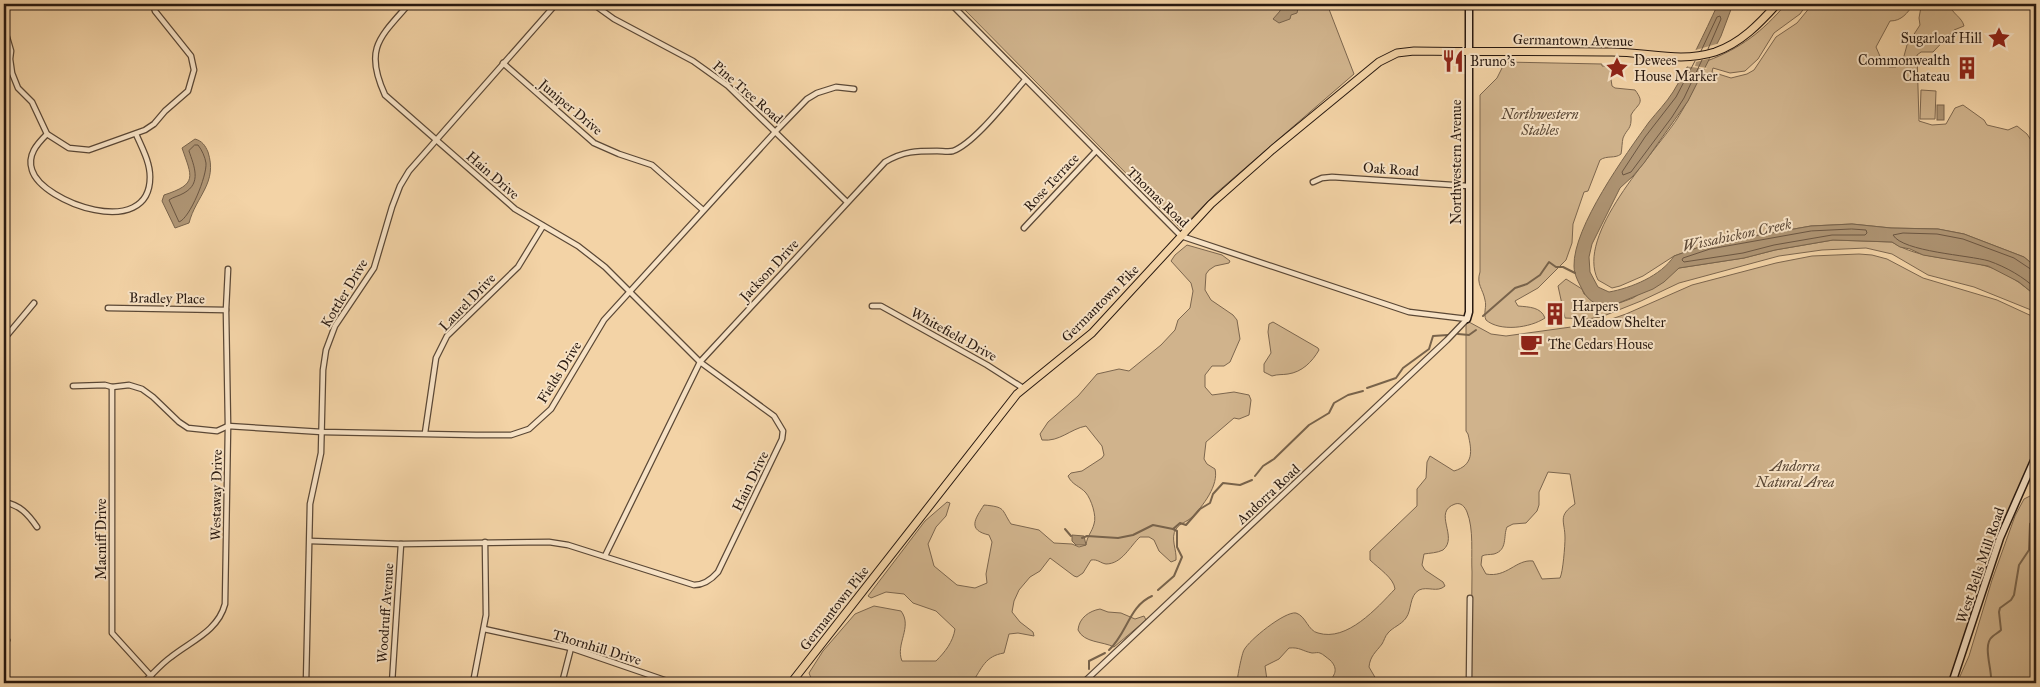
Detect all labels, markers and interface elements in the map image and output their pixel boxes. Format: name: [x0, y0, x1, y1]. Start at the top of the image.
place icon: Sugarloaf Hill: [1986, 25, 2012, 51]
place label: Sugarloaf Hill: [1901, 30, 1982, 47]
street label: Germantown Avenue: [1513, 31, 1633, 50]
restaurant icon: Bruno's: [1440, 48, 1466, 74]
place label: Dewees House Marker: [1634, 52, 1718, 85]
place label: Commonwealth Chateau: [1858, 52, 1951, 85]
place label: Bruno's: [1470, 53, 1515, 70]
place icon: Dewees House Marker: [1604, 55, 1630, 81]
building icon: Commonwealth Chateau: [1954, 55, 1980, 81]
street label: Pine Tree Road: [709, 57, 786, 127]
street label: Juniper Drive: [533, 75, 606, 140]
street label: Northwestern Avenue: [1448, 99, 1465, 225]
park label: Northwestern Stables: [1500, 106, 1579, 139]
street label: Hain Drive: [463, 148, 523, 203]
street label: Rose Terrace: [1020, 150, 1083, 215]
street label: Oak Road: [1362, 159, 1419, 180]
street label: Thomas Road: [1123, 163, 1192, 231]
water label: Wissahickon Creek: [1681, 215, 1793, 255]
street label: Jackson Drive: [735, 236, 803, 307]
street label: Kottler Drive: [317, 256, 372, 331]
street label: Germantown Pike: [1058, 261, 1143, 346]
street label: Laurel Drive: [436, 270, 499, 335]
street label: Bradley Place: [129, 289, 205, 308]
place label: Harpers Meadow Shelter: [1572, 298, 1666, 331]
building icon: Harpers Meadow Shelter: [1542, 301, 1568, 327]
street label: Whitefield Drive: [908, 304, 1000, 365]
cafe icon: The Cedars House: [1518, 331, 1544, 357]
place label: The Cedars House: [1548, 336, 1654, 353]
street label: Fields Drive: [534, 338, 585, 406]
street label: Hain Drive: [729, 448, 772, 514]
street label: Westaway Drive: [207, 449, 226, 541]
park label: Andorra Natural Area: [1755, 458, 1835, 491]
street label: Andorra Road: [1232, 461, 1304, 529]
street label: Macniff Drive: [93, 498, 110, 580]
street label: West Bells Mill Road: [1953, 505, 2008, 625]
street label: Woodruff Avenue: [374, 562, 397, 664]
street label: Germantown Pike: [796, 563, 873, 654]
street label: Thornhill Drive: [550, 626, 643, 669]

